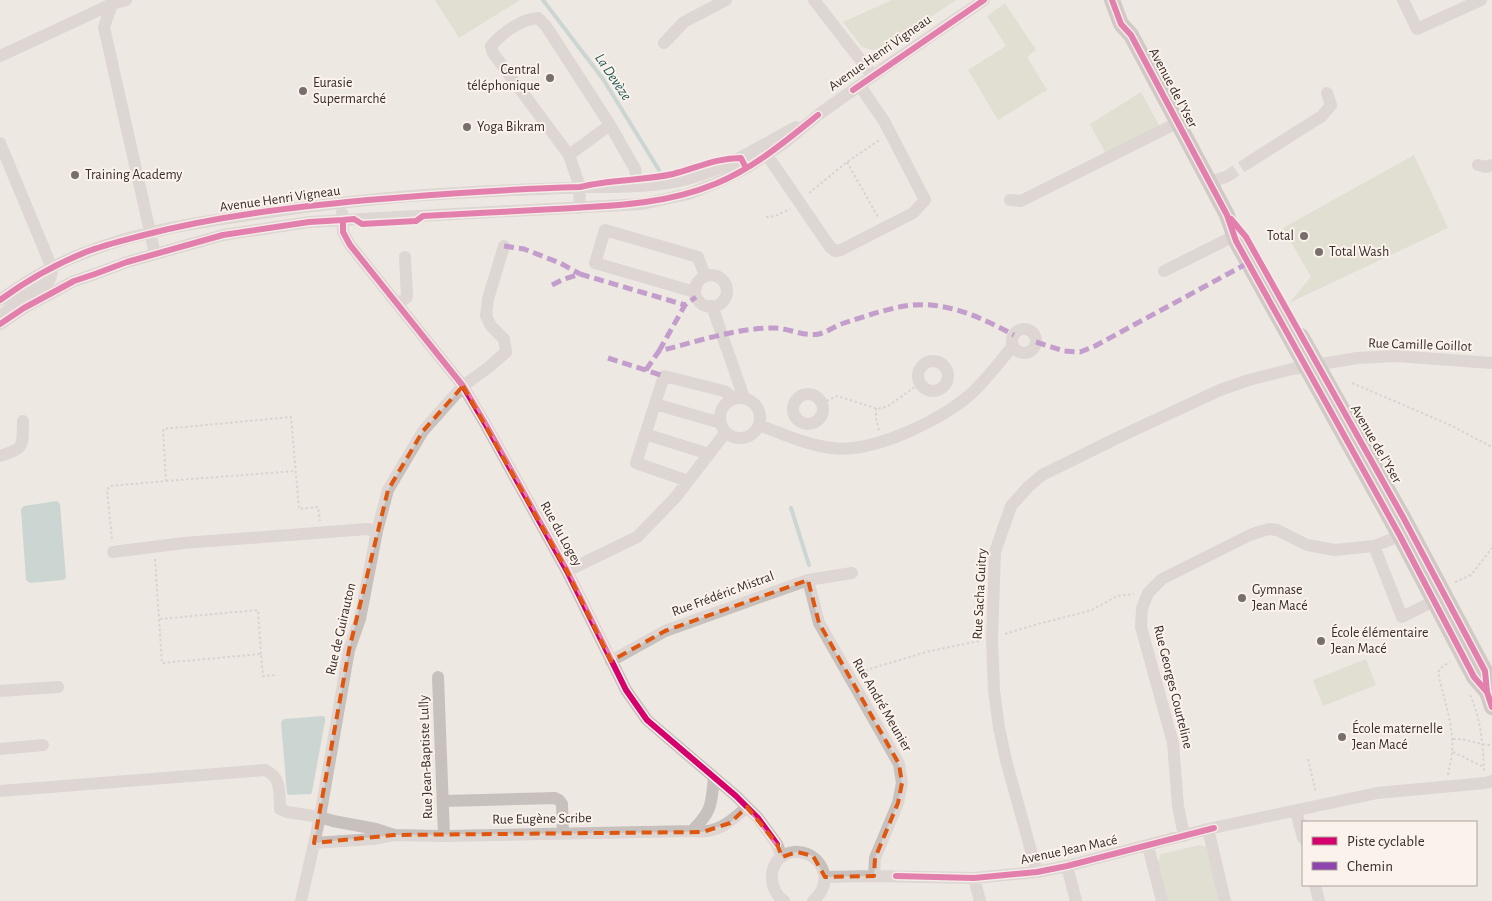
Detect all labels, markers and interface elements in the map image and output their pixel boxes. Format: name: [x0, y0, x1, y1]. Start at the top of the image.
street label: Avenue Henri Vigneau: [826, 12, 934, 94]
street label: Avenue de l'Yser: [1146, 46, 1200, 131]
water label: La Devèze: [592, 51, 634, 103]
place label: Central téléphonique: [467, 63, 540, 93]
marker: Central téléphonique: [544, 72, 556, 84]
place label: Eurasie Supermarché: [313, 76, 386, 106]
marker: Eurasie Supermarché: [297, 85, 309, 97]
place label: Yoga Bikram: [477, 120, 545, 134]
marker: Yoga Bikram: [461, 121, 473, 133]
place label: Training Academy: [85, 168, 182, 182]
marker: Training Academy: [69, 169, 81, 181]
street label: Avenue Henri Vigneau: [219, 184, 341, 214]
place label: Total: [1267, 229, 1294, 243]
marker: Total: [1298, 230, 1310, 242]
place label: Total Wash: [1329, 245, 1389, 259]
marker: Total Wash: [1313, 246, 1325, 258]
street label: Rue Camille Goillot: [1368, 336, 1473, 354]
street label: Avenue de l'Yser: [1348, 402, 1404, 486]
street label: Rue du Logey: [537, 499, 585, 569]
street label: Rue Sacha Guitry: [971, 548, 989, 640]
street label: Rue Frédéric Mistral: [670, 569, 776, 619]
street label: Rue de Guirauton: [324, 582, 358, 676]
place label: Gymnase Jean Macé: [1252, 583, 1308, 613]
marker: Gymnase Jean Macé: [1236, 592, 1248, 604]
place label: École élémentaire Jean Macé: [1331, 623, 1428, 656]
street label: Rue Georges Courteline: [1151, 624, 1195, 750]
marker: École élémentaire Jean Macé: [1315, 635, 1327, 647]
street label: Rue André Meunier: [850, 656, 915, 754]
street label: Rue Jean-Baptiste Lully: [417, 695, 435, 819]
place label: École maternelle Jean Macé: [1352, 719, 1443, 752]
marker: École maternelle Jean Macé: [1336, 731, 1348, 743]
street label: Rue Eugène Scribe: [492, 811, 592, 827]
legend: [1302, 821, 1477, 886]
street label: Avenue Jean Macé: [1019, 833, 1119, 867]
text: Piste cyclable: [1347, 834, 1425, 849]
text: Chemin: [1347, 859, 1393, 874]

